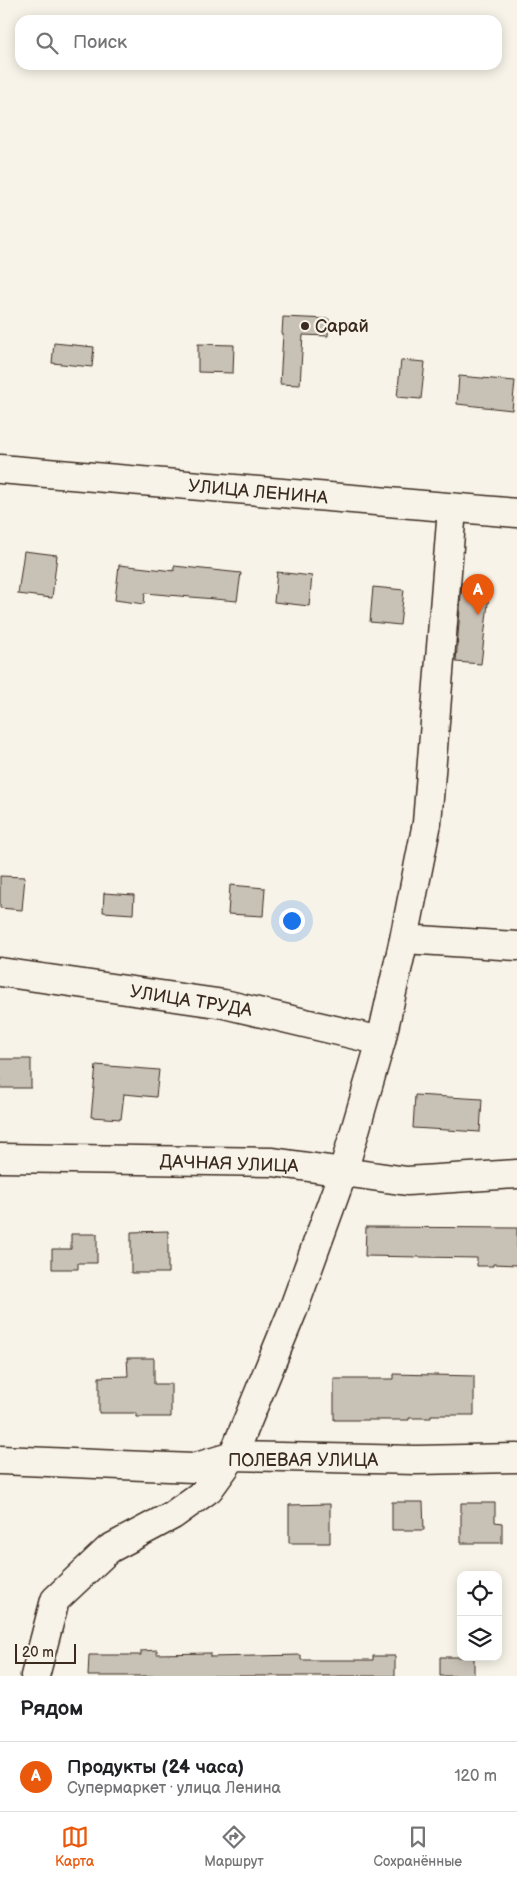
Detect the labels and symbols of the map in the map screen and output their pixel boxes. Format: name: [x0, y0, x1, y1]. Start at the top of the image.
place label: Сарай: [315, 316, 369, 337]
marker: Сарай: [299, 320, 311, 332]
street label: УЛИЦА ЛЕНИНА: [187, 475, 329, 509]
pin: A: [462, 574, 494, 615]
your location: [279, 908, 305, 934]
street label: УЛИЦА ТРУДА: [128, 981, 254, 1021]
street label: ДАЧНАЯ УЛИЦА: [159, 1151, 299, 1177]
street label: ПОЛЕВАЯ УЛИЦА: [228, 1450, 378, 1471]
scale bar: [15, 1641, 76, 1664]

